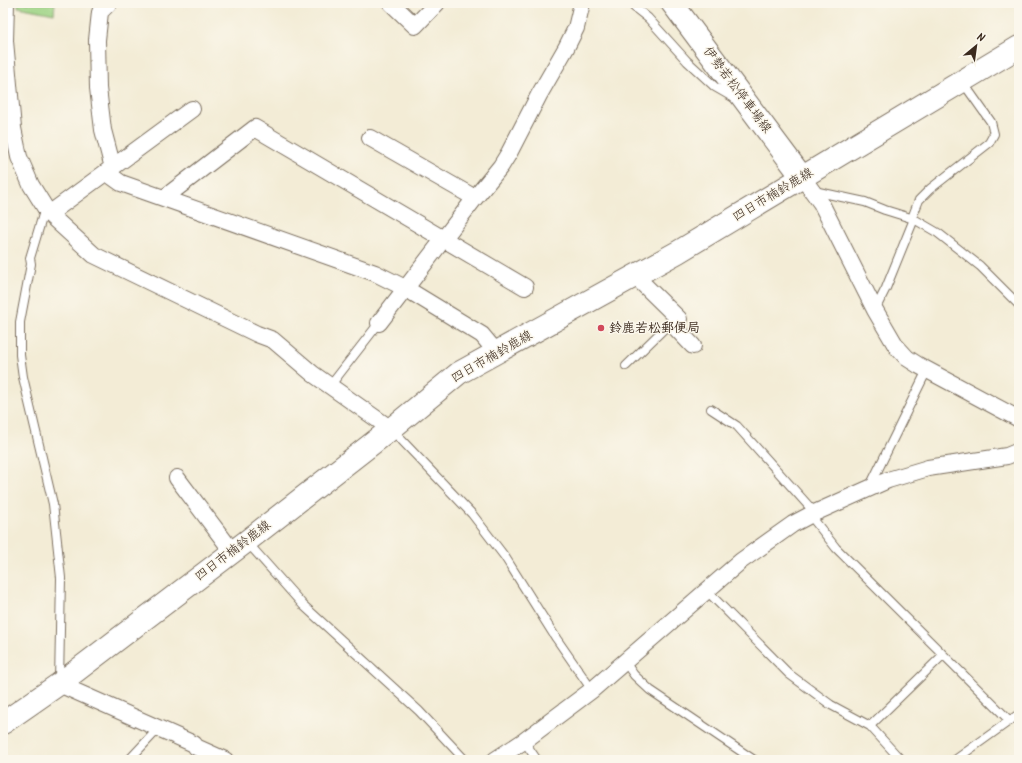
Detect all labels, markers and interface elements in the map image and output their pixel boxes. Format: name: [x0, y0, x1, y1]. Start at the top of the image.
north arrow: [956, 26, 996, 66]
text: N: [973, 29, 988, 48]
street label: 伊勢若松停車場線: [697, 42, 777, 139]
street label: 四日市楠鈴鹿線: [729, 162, 818, 227]
place label: 鈴鹿若松郵便局: [609, 318, 700, 339]
marker: 鈴鹿若松郵便局: [596, 323, 606, 333]
street label: 四日市楠鈴鹿線: [447, 325, 538, 389]
street label: 四日市楠鈴鹿線: [190, 515, 276, 587]

